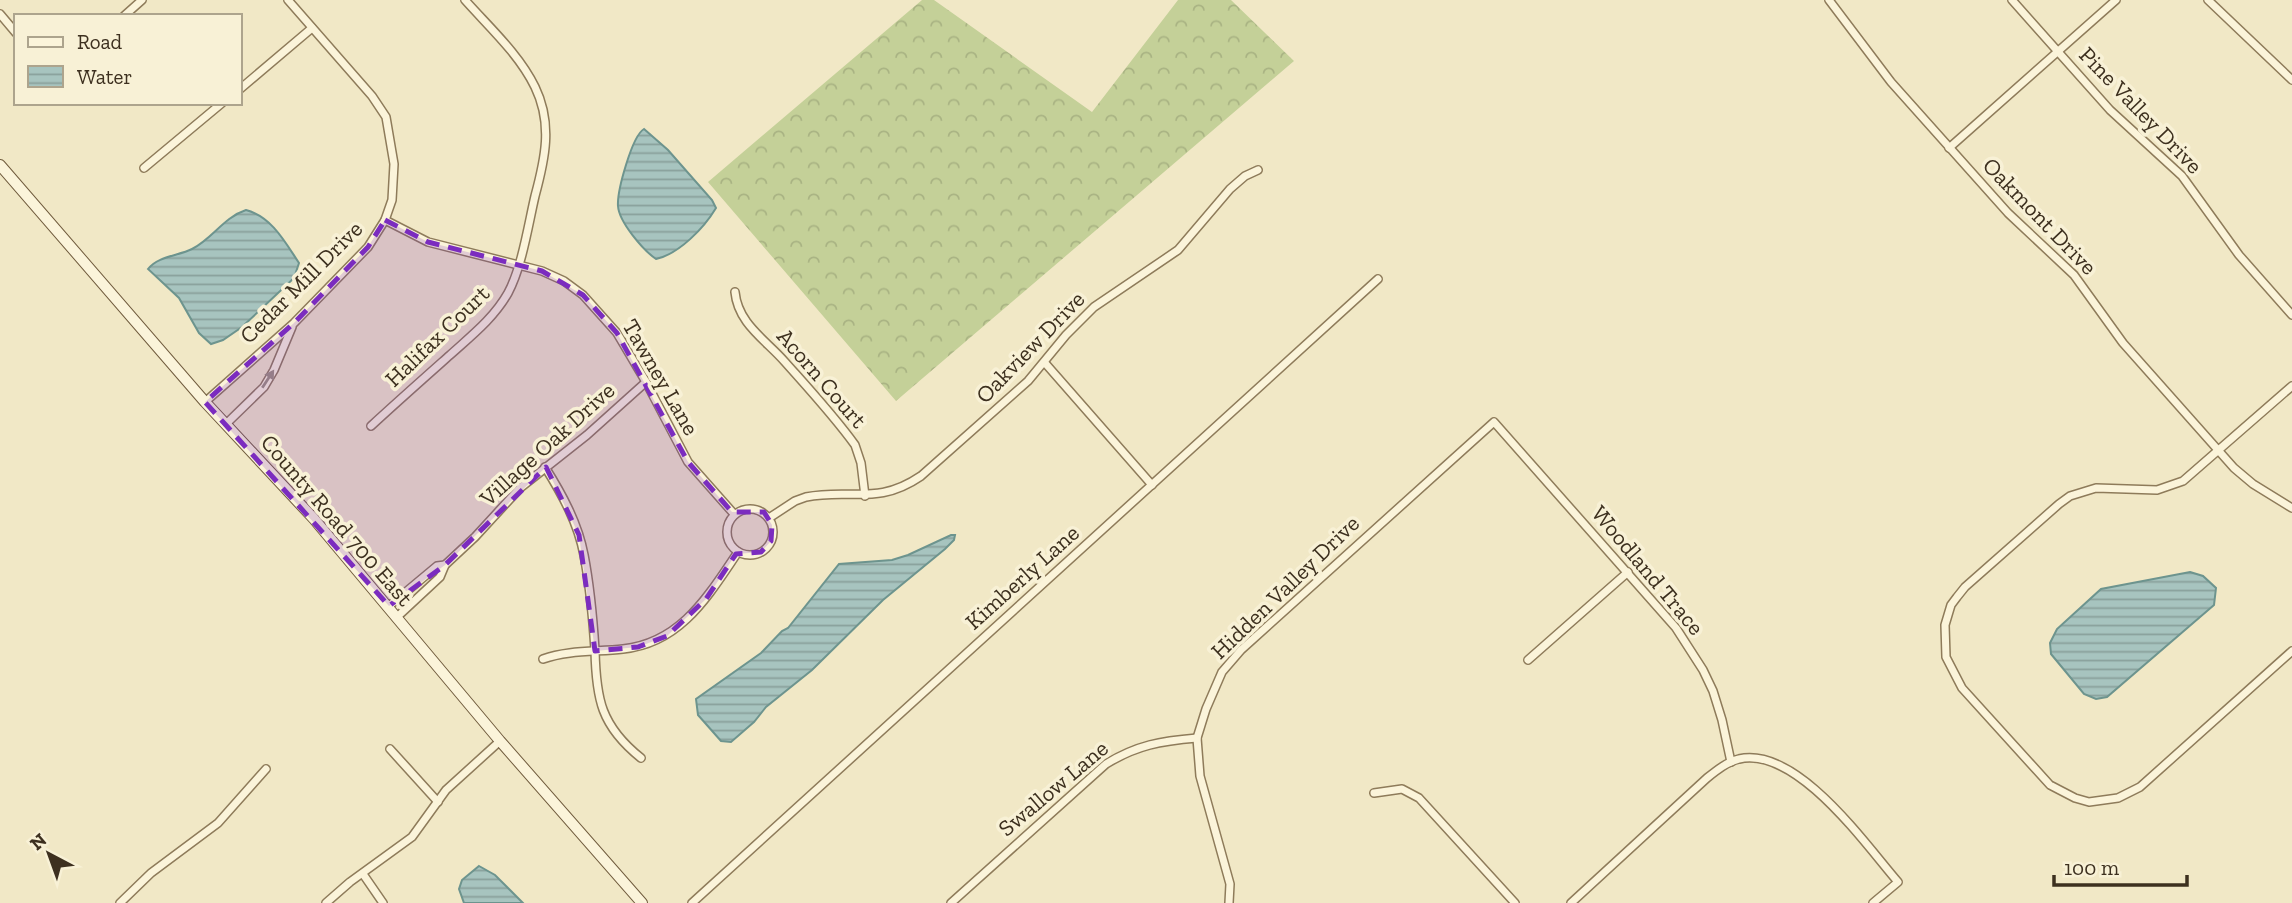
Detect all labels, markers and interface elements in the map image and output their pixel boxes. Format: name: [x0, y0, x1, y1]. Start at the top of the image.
legend: [14, 14, 242, 105]
text: Road: [77, 29, 123, 54]
street label: Pine Valley Drive: [2073, 41, 2209, 179]
text: Water: [77, 64, 132, 89]
street label: Oakmont Drive: [1977, 151, 2103, 281]
street label: Cedar Mill Drive: [234, 215, 368, 349]
street label: Halifax Court: [379, 279, 495, 393]
street label: Oakview Drive: [970, 285, 1090, 409]
street label: Tawney Lane: [616, 314, 706, 440]
street label: Acorn Court: [771, 322, 873, 434]
one-way arrow: [261, 370, 275, 388]
street label: Village Oak Drive: [473, 376, 620, 513]
street label: County Road 700 East: [255, 428, 419, 612]
street label: Woodland Trace: [1586, 499, 1710, 641]
street label: Hidden Valley Drive: [1205, 509, 1365, 665]
street label: Kimberly Lane: [959, 519, 1085, 635]
street label: Swallow Lane: [992, 734, 1114, 842]
north arrow: [14, 819, 84, 889]
text: N: [25, 828, 51, 855]
scale bar: [2054, 844, 2187, 888]
text: 100 m: [2064, 855, 2119, 880]

